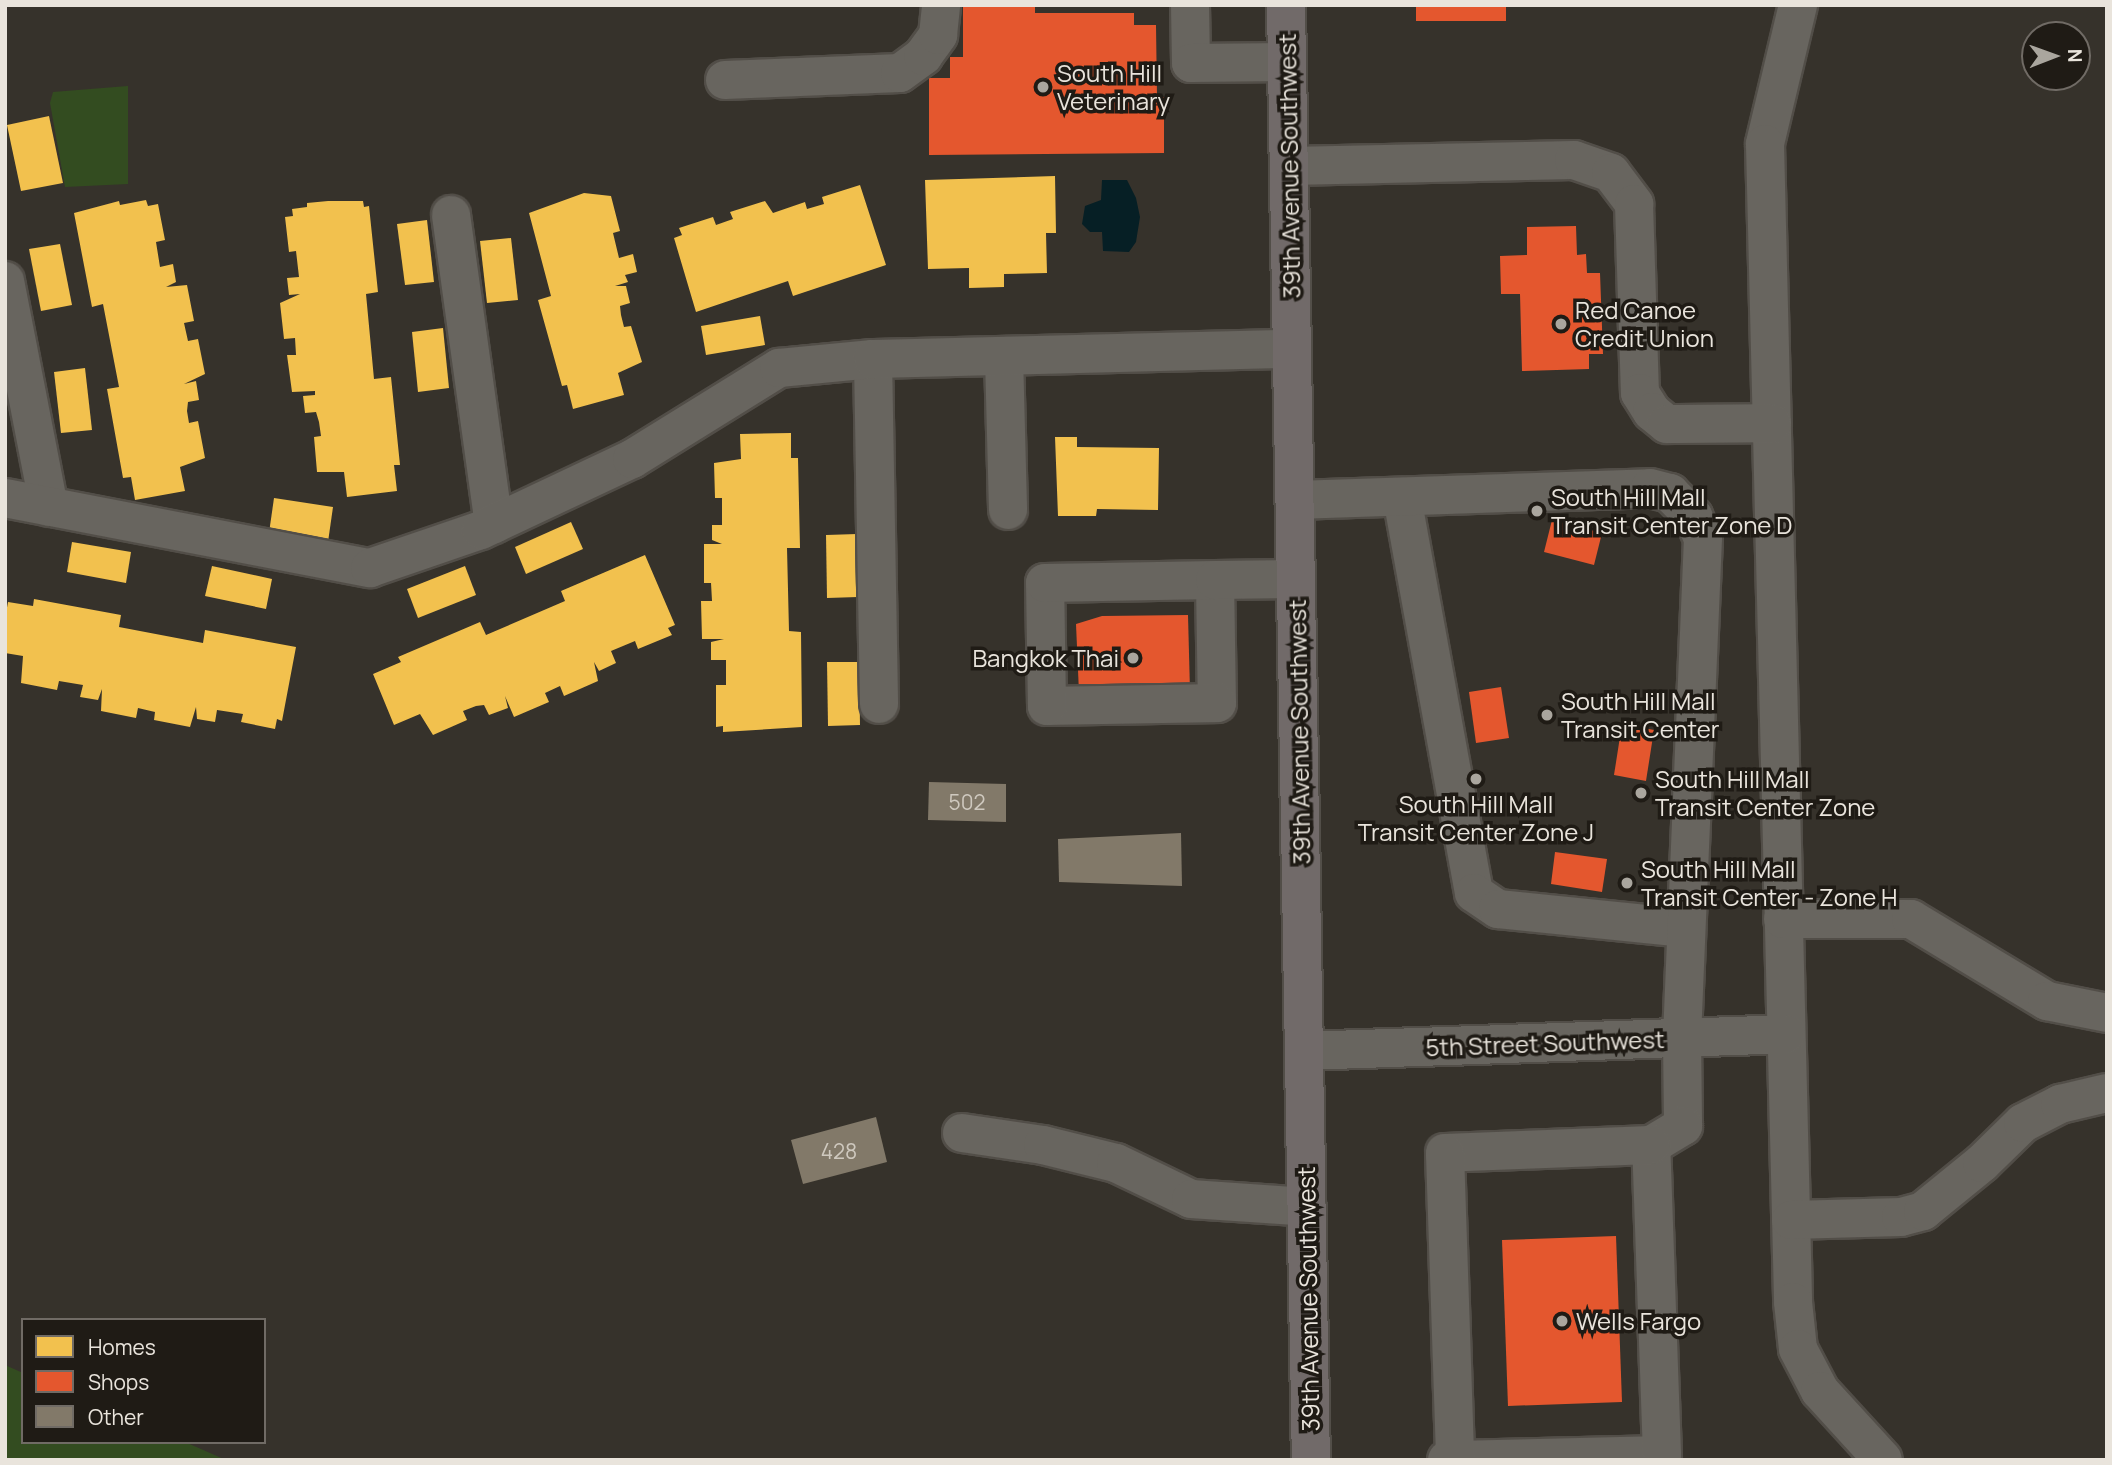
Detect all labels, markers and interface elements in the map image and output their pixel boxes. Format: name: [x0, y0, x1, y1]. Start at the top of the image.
north arrow: [2021, 21, 2091, 91]
street label: 39th Avenue Southwest: [1272, 33, 1306, 299]
text: N: [2062, 49, 2088, 63]
place label: South Hill Veterinary: [1057, 59, 1170, 115]
marker: South Hill Veterinary: [1035, 79, 1051, 95]
place label: Red Canoe Credit Union: [1575, 296, 1714, 352]
marker: Red Canoe Credit Union: [1553, 316, 1569, 332]
place label: South Hill Mall Transit Center Zone D: [1551, 483, 1792, 539]
marker: South Hill Mall Transit Center Zone D: [1529, 503, 1545, 519]
street label: 39th Avenue Southwest: [1282, 599, 1316, 865]
place label: Bangkok Thai: [972, 644, 1119, 672]
marker: Bangkok Thai: [1125, 650, 1141, 666]
place label: South Hill Mall Transit Center: [1561, 687, 1719, 743]
marker: South Hill Mall Transit Center: [1539, 707, 1555, 723]
place label: South Hill Mall Transit Center Zone: [1655, 765, 1875, 821]
marker: South Hill Mall Transit Center Zone J: [1468, 771, 1484, 787]
marker: South Hill Mall Transit Center Zone: [1633, 785, 1649, 801]
house number: 502: [949, 789, 985, 815]
place label: South Hill Mall Transit Center Zone J: [1358, 790, 1594, 846]
place label: South Hill Mall Transit Center - Zone H: [1641, 855, 1897, 911]
marker: South Hill Mall Transit Center - Zone H: [1619, 875, 1635, 891]
street label: 5th Street Southwest: [1425, 1024, 1665, 1062]
house number: 428: [821, 1138, 857, 1164]
street label: 39th Avenue Southwest: [1291, 1166, 1325, 1432]
place label: Wells Fargo: [1576, 1307, 1701, 1335]
marker: Wells Fargo: [1554, 1313, 1570, 1329]
legend: [21, 1318, 266, 1444]
text: Homes: [88, 1333, 156, 1361]
text: Shops: [88, 1368, 149, 1396]
text: Other: [88, 1403, 144, 1431]

